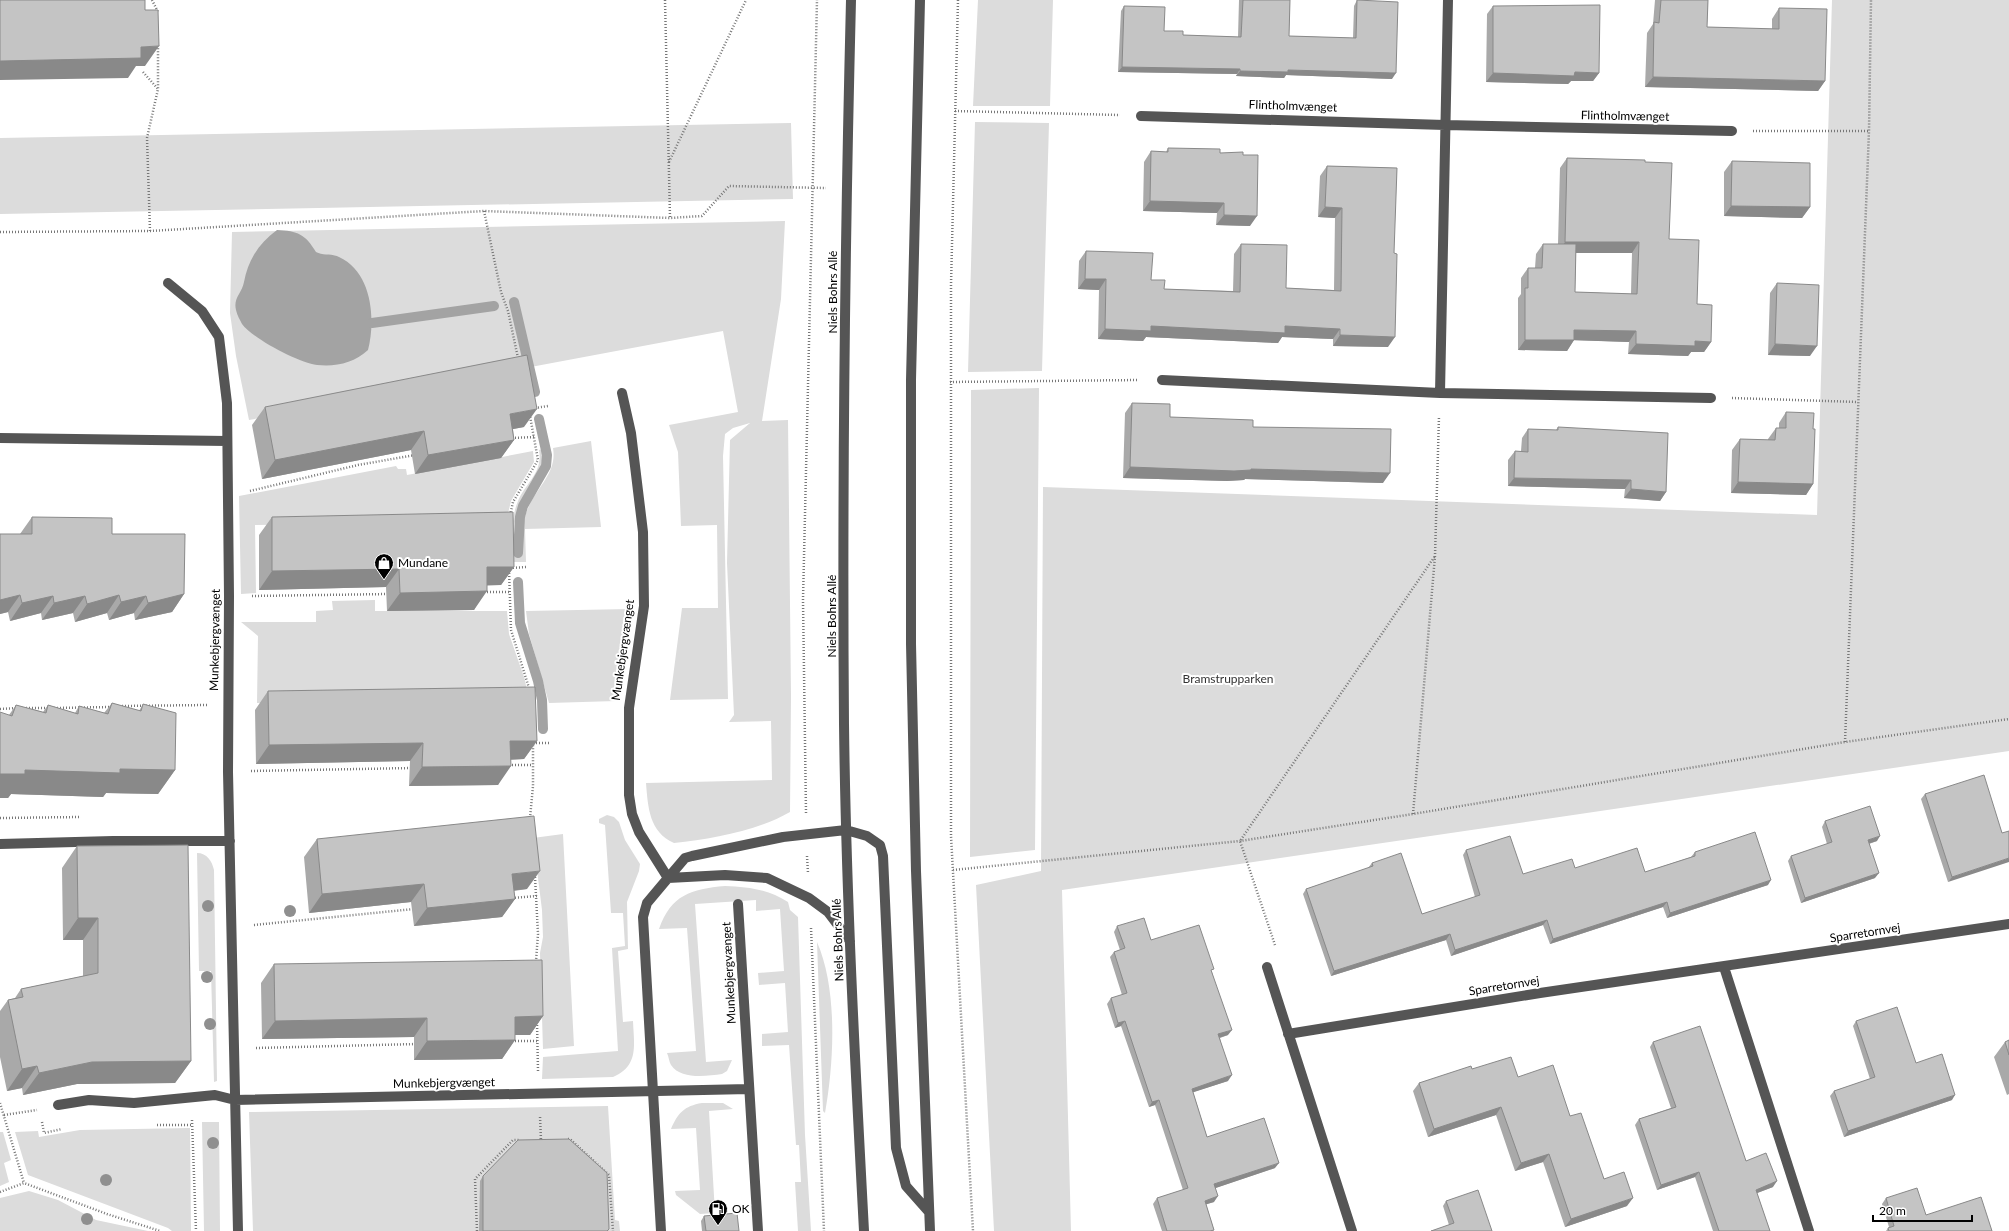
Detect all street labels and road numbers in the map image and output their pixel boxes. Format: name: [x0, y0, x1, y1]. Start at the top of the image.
street label: Flintholmvænget: [1249, 96, 1338, 115]
street label: Flintholmvænget: [1581, 107, 1670, 124]
street label: Niels Bohrs Allé: [825, 251, 840, 333]
street label: Niels Bohrs Allé: [824, 575, 839, 657]
street label: Munkebjergvænget: [206, 588, 223, 691]
street label: Munkebjergvænget: [608, 598, 637, 702]
street label: Niels Bohrs Allé: [829, 898, 846, 982]
street label: Sparretornvej: [1829, 920, 1901, 945]
street label: Munkebjergvænget: [718, 921, 739, 1024]
street label: Sparretornvej: [1468, 973, 1540, 998]
street label: Munkebjergvænget: [393, 1074, 496, 1091]

